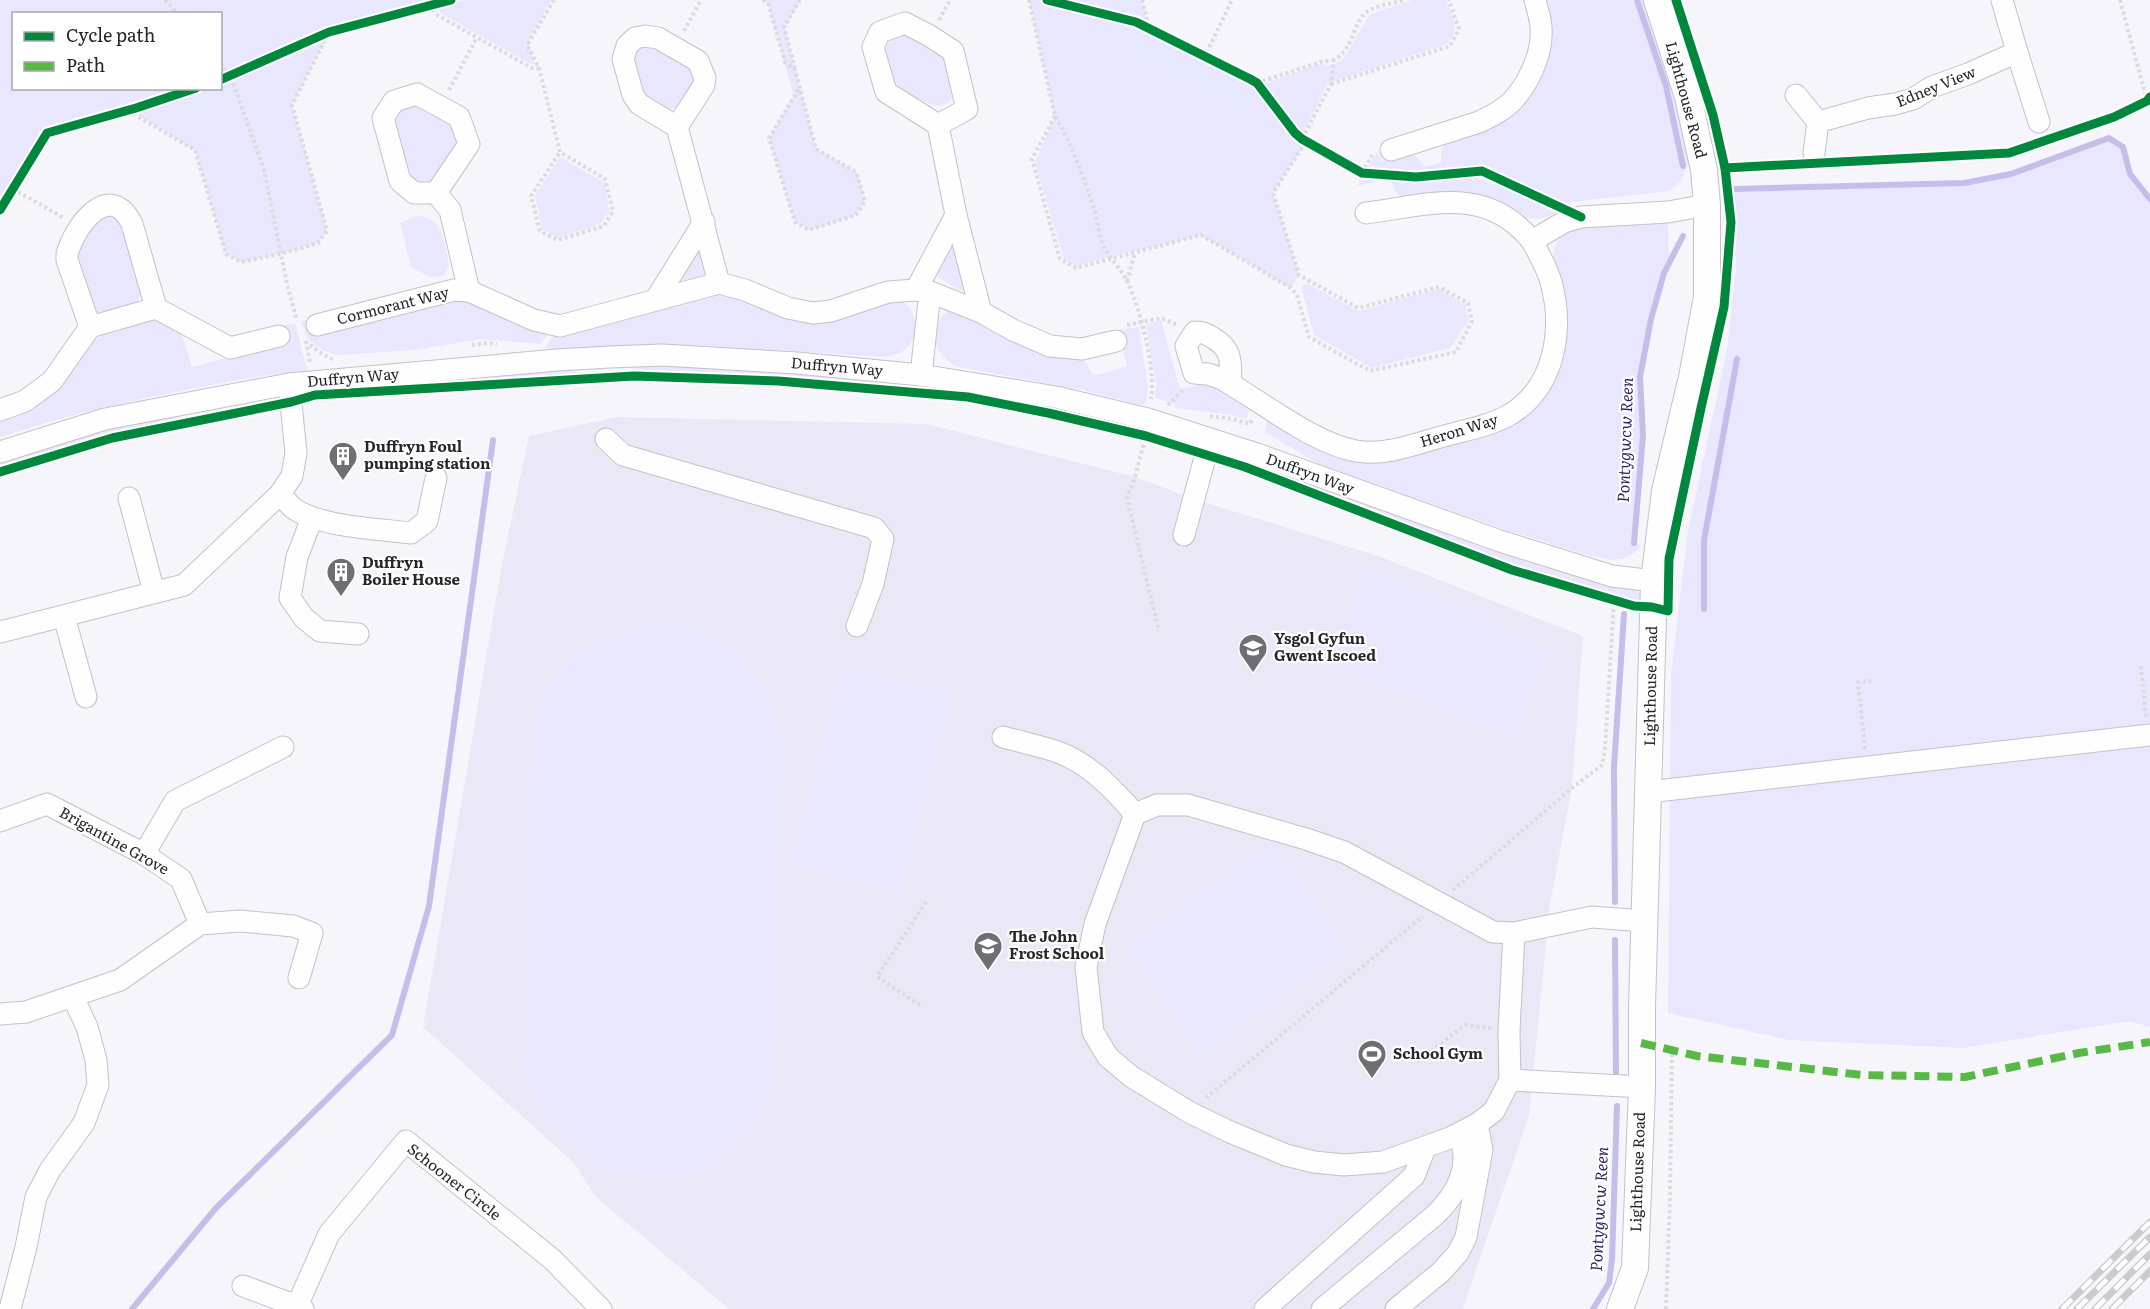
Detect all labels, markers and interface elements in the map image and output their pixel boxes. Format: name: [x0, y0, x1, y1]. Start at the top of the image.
legend: [12, 12, 222, 90]
text: Cycle path: [66, 21, 155, 48]
street label: Lighthouse Road: [1661, 39, 1714, 161]
text: Path: [66, 51, 105, 78]
street label: Edney View: [1892, 59, 1979, 112]
street label: Cormorant Way: [334, 279, 452, 330]
street label: Duffryn Way: [790, 350, 885, 381]
street label: Duffryn Way: [306, 361, 400, 392]
water label: Pontygwcw Reen: [1610, 377, 1638, 503]
street label: Heron Way: [1417, 407, 1501, 452]
place label: Duffryn Foul pumping station: [364, 434, 491, 474]
building icon: Duffryn Foul pumping station: [327, 440, 359, 482]
street label: Duffryn Way: [1263, 446, 1358, 499]
place label: Duffryn Boiler House: [362, 550, 460, 590]
building icon: Duffryn Boiler House: [325, 556, 357, 598]
place label: Ysgol Gyfun Gwent Iscoed: [1274, 626, 1376, 666]
street label: Lighthouse Road: [1637, 626, 1662, 746]
school or university icon: Ysgol Gyfun Gwent Iscoed: [1237, 632, 1269, 674]
street label: Brigantine Grove: [56, 800, 174, 880]
place label: The John Frost School: [1009, 924, 1105, 964]
school or university icon: The John Frost School: [972, 930, 1004, 972]
sports icon: School Gym: [1356, 1038, 1388, 1080]
place label: School Gym: [1393, 1041, 1483, 1064]
street label: Lighthouse Road: [1623, 1111, 1650, 1232]
street label: Schooner Circle: [403, 1137, 507, 1225]
water label: Pontygwcw Reen: [1583, 1145, 1613, 1272]

